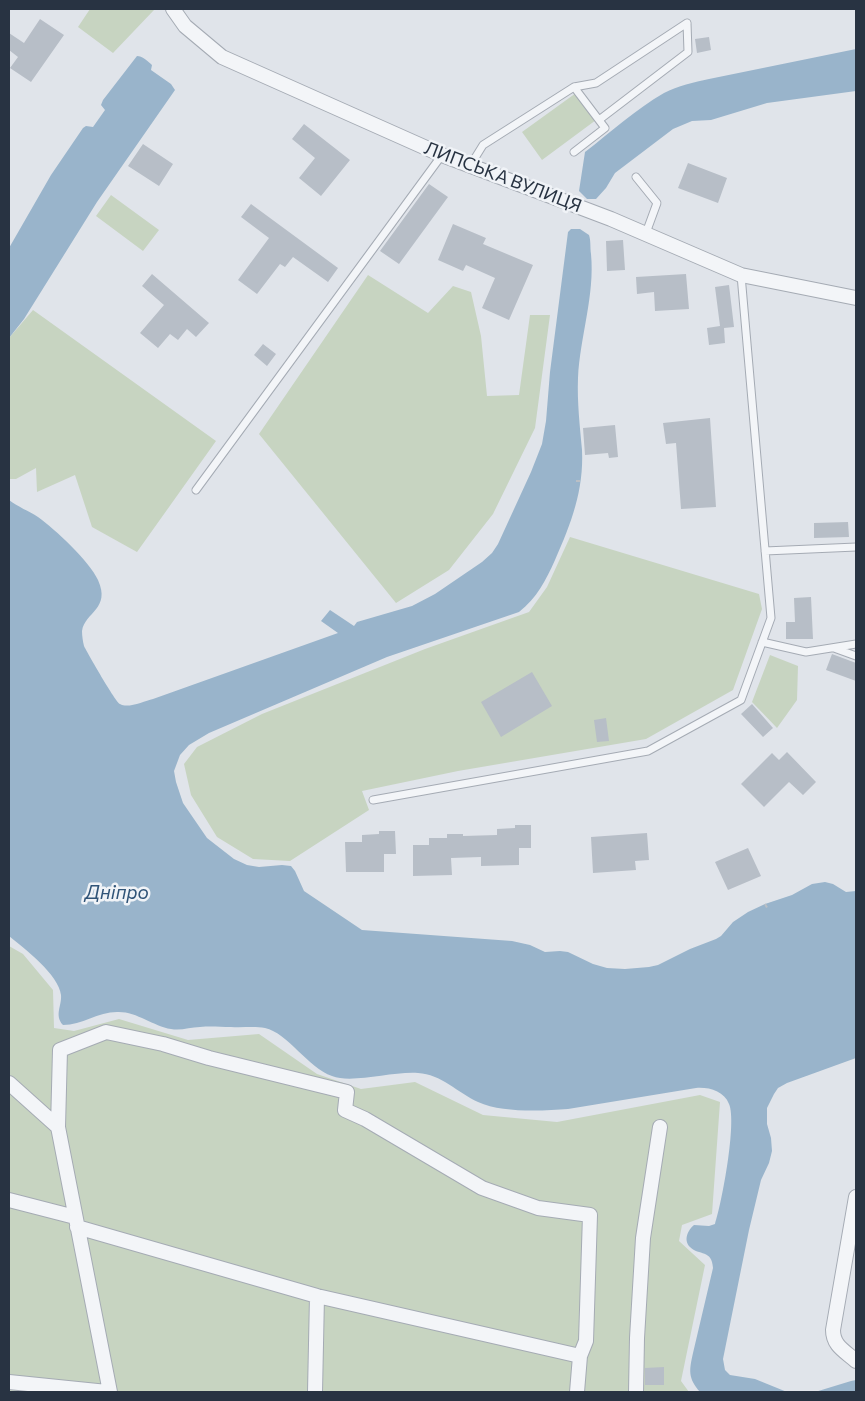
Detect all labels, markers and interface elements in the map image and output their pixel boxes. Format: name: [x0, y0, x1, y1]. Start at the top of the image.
street label: ЛИПСЬКА ВУЛИЦЯ: [421, 137, 585, 217]
water label: Дніпро: [85, 882, 149, 904]

